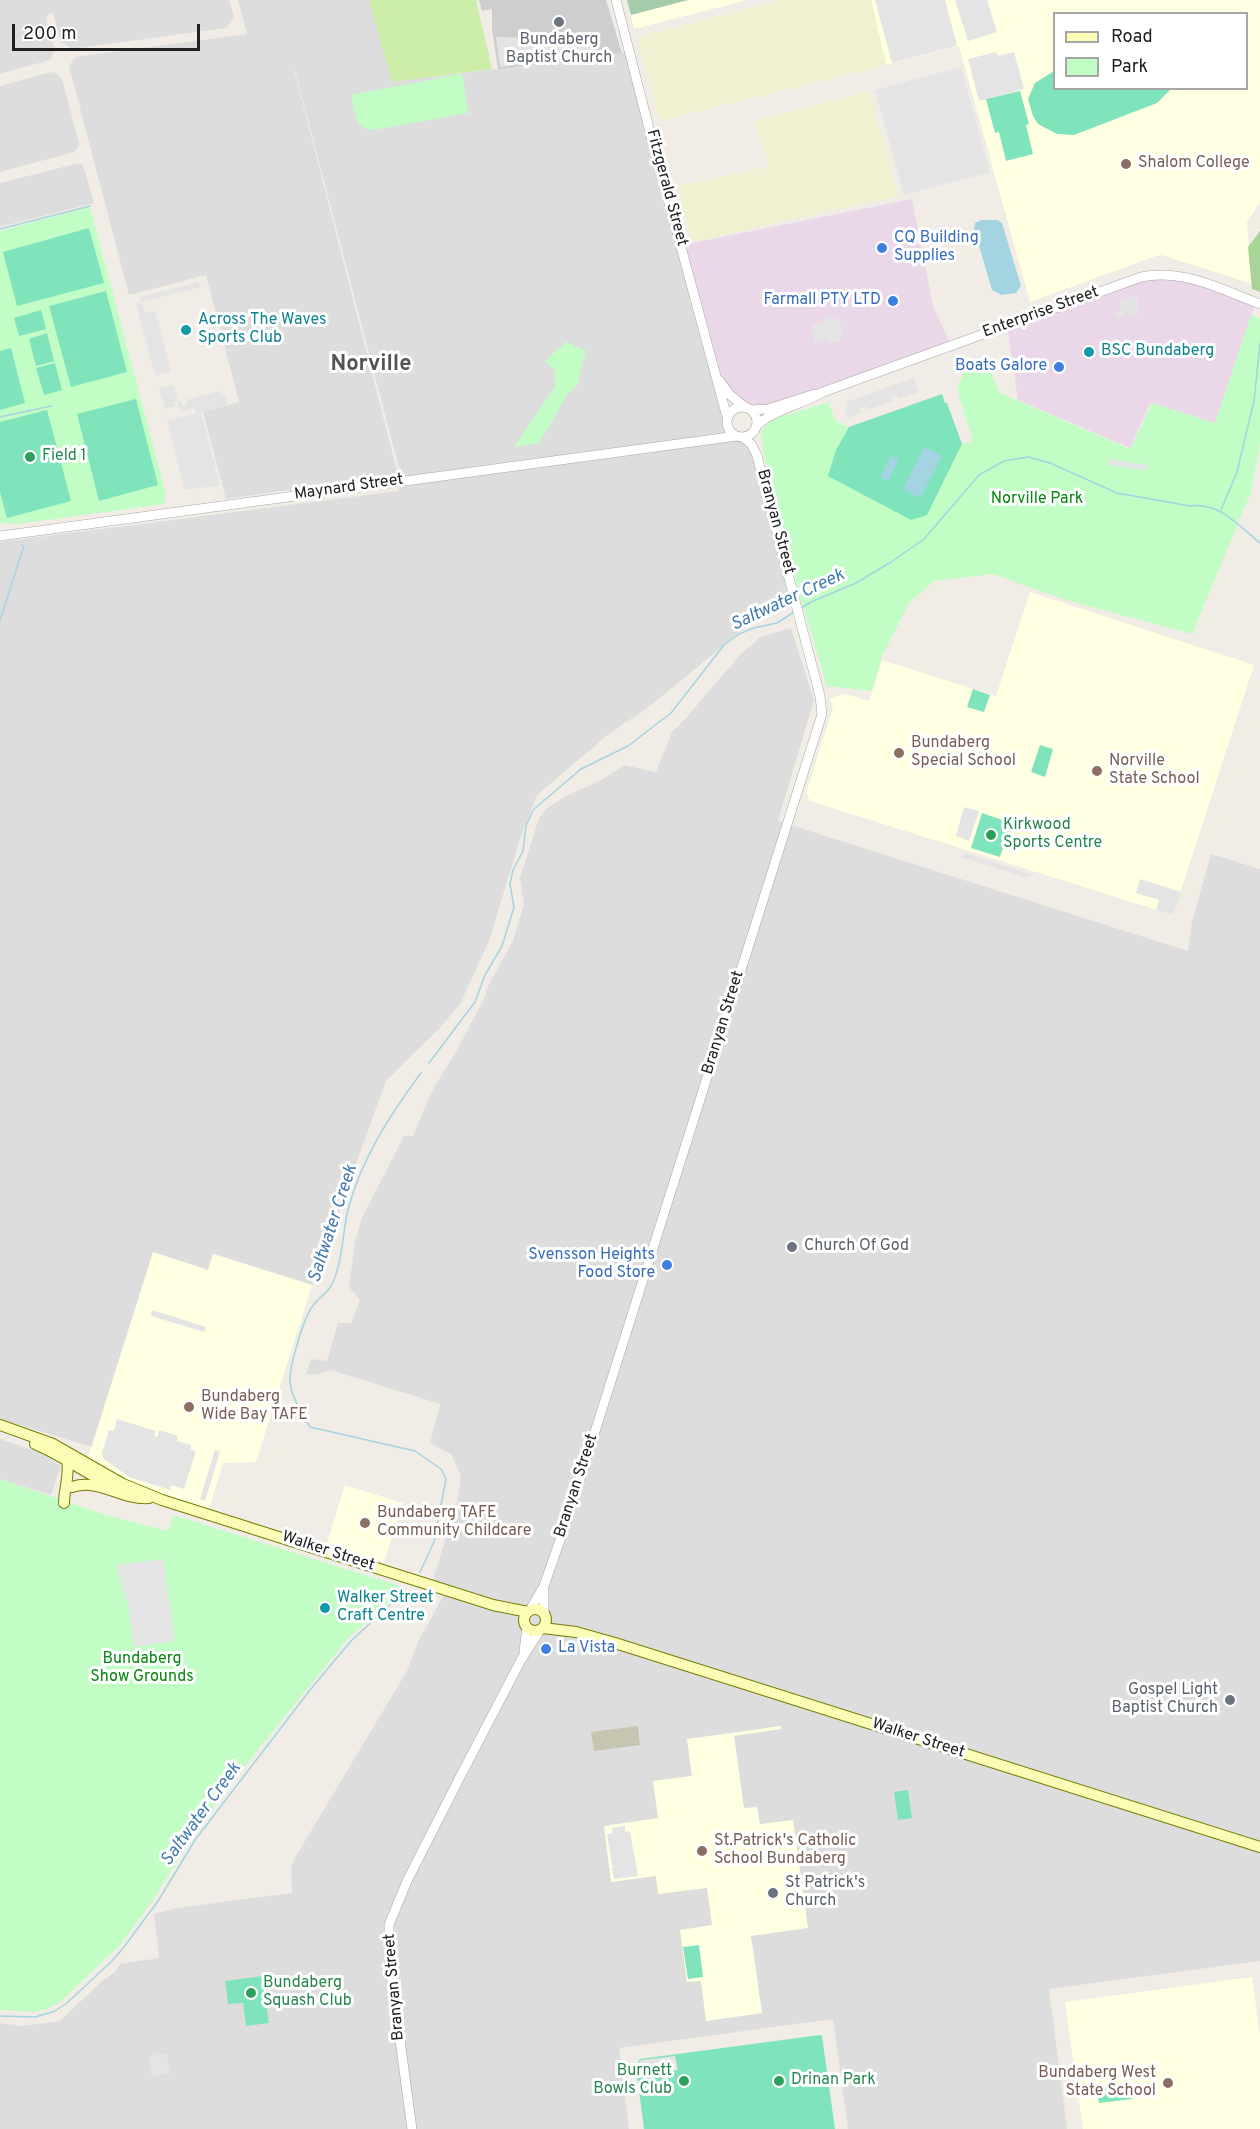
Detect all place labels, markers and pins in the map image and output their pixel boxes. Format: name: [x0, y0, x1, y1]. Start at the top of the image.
marker: Bundaberg Baptist Church: [552, 15, 566, 29]
place label: Bundaberg Baptist Church: [506, 31, 612, 69]
place label: Shalom College: [1138, 154, 1250, 174]
marker: Shalom College: [1119, 157, 1133, 171]
place label: CQ Building Supplies: [894, 229, 979, 267]
marker: CQ Building Supplies: [875, 241, 889, 255]
place label: Farmall PTY LTD: [763, 291, 881, 311]
marker: Farmall PTY LTD: [886, 294, 900, 308]
place label: Across The Waves Sports Club: [198, 311, 327, 349]
marker: Across The Waves Sports Club: [179, 323, 193, 337]
place label: BSC Bundaberg: [1101, 342, 1214, 362]
marker: BSC Bundaberg: [1082, 345, 1096, 359]
place label: Boats Galore: [955, 357, 1047, 377]
marker: Boats Galore: [1052, 360, 1066, 374]
place label: Field 1: [42, 447, 87, 467]
marker: Field 1: [23, 450, 37, 464]
place label: Bundaberg Special School: [911, 734, 1016, 772]
marker: Bundaberg Special School: [892, 746, 906, 760]
place label: Norville State School: [1109, 752, 1200, 790]
marker: Norville State School: [1090, 764, 1104, 778]
place label: Kirkwood Sports Centre: [1003, 816, 1102, 854]
marker: Kirkwood Sports Centre: [984, 828, 998, 842]
place label: Church Of God: [804, 1237, 909, 1257]
marker: Church Of God: [785, 1240, 799, 1254]
place label: Svensson Heights Food Store: [528, 1246, 655, 1284]
marker: Svensson Heights Food Store: [660, 1258, 674, 1272]
place label: Bundaberg Wide Bay TAFE: [201, 1388, 308, 1426]
marker: Bundaberg Wide Bay TAFE: [182, 1400, 196, 1414]
place label: Bundaberg TAFE Community Childcare: [377, 1504, 531, 1542]
marker: Bundaberg TAFE Community Childcare: [358, 1516, 372, 1530]
place label: Walker Street Craft Centre: [337, 1589, 433, 1627]
marker: Walker Street Craft Centre: [318, 1601, 332, 1615]
place label: La Vista: [558, 1639, 615, 1659]
marker: La Vista: [539, 1642, 553, 1656]
place label: Gospel Light Baptist Church: [1112, 1681, 1218, 1719]
marker: Gospel Light Baptist Church: [1223, 1693, 1237, 1707]
place label: St.Patrick's Catholic School Bundaberg: [714, 1832, 856, 1870]
marker: St.Patrick's Catholic School Bundaberg: [695, 1844, 709, 1858]
place label: St Patrick's Church: [785, 1874, 865, 1912]
marker: St Patrick's Church: [766, 1886, 780, 1900]
place label: Bundaberg Squash Club: [263, 1974, 352, 2012]
marker: Bundaberg Squash Club: [244, 1986, 258, 2000]
place label: Burnett Bowls Club: [593, 2062, 672, 2100]
place label: Bundaberg West State School: [1038, 2064, 1156, 2102]
place label: Drinan Park: [791, 2071, 876, 2091]
marker: Burnett Bowls Club: [677, 2074, 691, 2088]
marker: Drinan Park: [772, 2074, 786, 2088]
marker: Bundaberg West State School: [1161, 2076, 1175, 2090]

